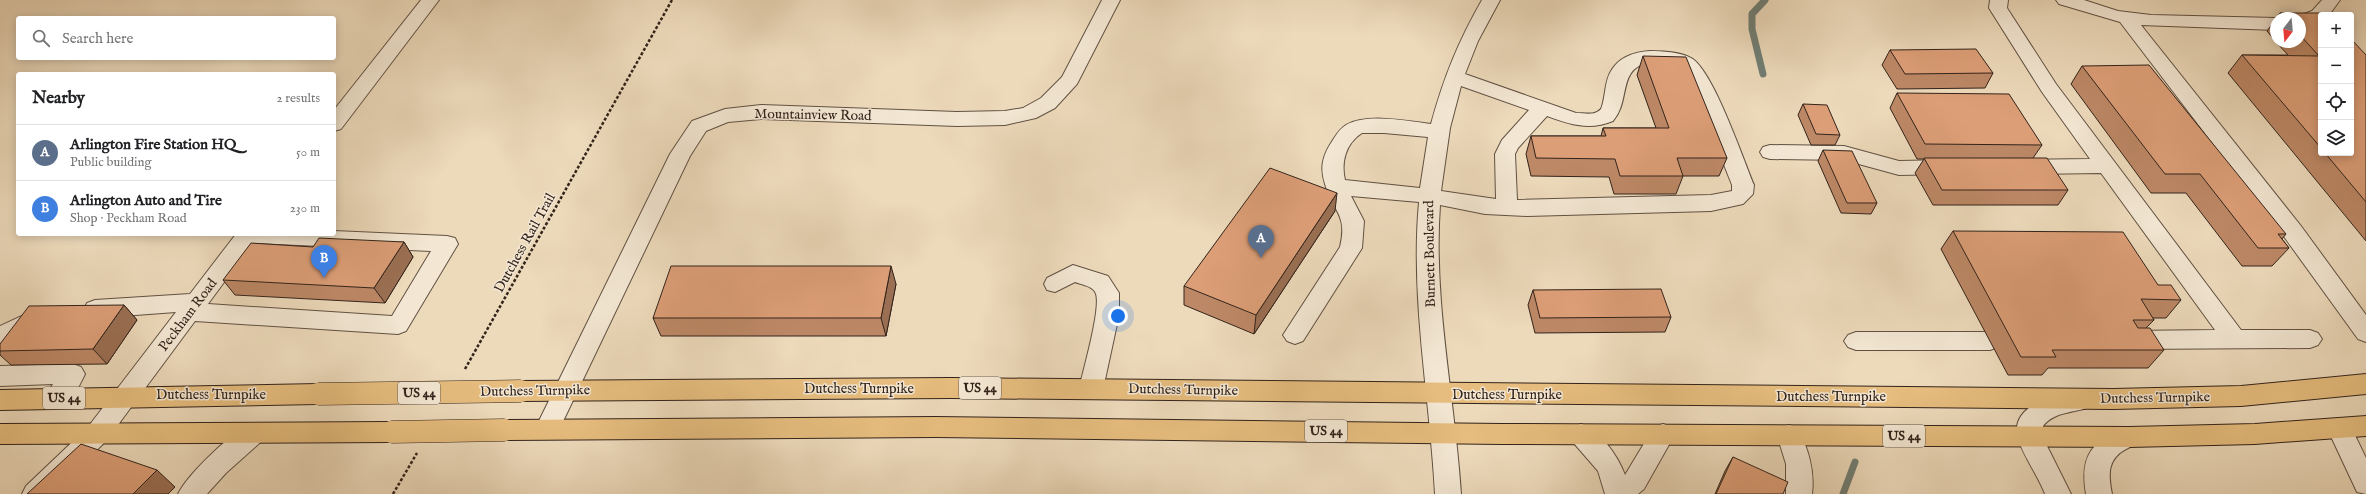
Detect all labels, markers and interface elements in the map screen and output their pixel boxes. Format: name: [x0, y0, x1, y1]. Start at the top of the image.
north arrow: [2270, 12, 2306, 48]
map controls: [2318, 12, 2354, 156]
button: +: [2318, 12, 2354, 48]
search box: [16, 16, 336, 60]
icon: search: [30, 27, 52, 49]
text: Search here: [62, 29, 133, 48]
button: −: [2318, 48, 2354, 84]
button: locate: [2318, 84, 2354, 120]
text: Nearby: [32, 88, 85, 109]
text: 2 results: [276, 90, 320, 107]
street label: Mountainview Road: [754, 105, 872, 125]
button: layers: [2318, 120, 2354, 156]
text: Arlington Fire Station HQ: [70, 135, 236, 154]
text: A: [41, 144, 49, 161]
text: 50 m: [296, 144, 320, 161]
text: Public building: [70, 154, 152, 171]
street label: Dutchess Rail Trail: [490, 190, 560, 296]
text: Arlington Auto and Tire: [70, 191, 222, 210]
text: B: [41, 200, 49, 217]
text: 230 m: [290, 200, 320, 217]
street label: Burnett Boulevard: [1420, 200, 1440, 308]
text: Shop · Peckham Road: [70, 210, 187, 227]
pin: A: [1248, 225, 1274, 258]
pin: B: [311, 245, 337, 278]
street label: Peckham Road: [155, 274, 222, 355]
your location: [1108, 306, 1128, 326]
road number: US 44: [959, 377, 1001, 399]
street label: Dutchess Turnpike: [804, 380, 915, 398]
street label: Dutchess Turnpike: [1128, 380, 1239, 400]
street label: Dutchess Turnpike: [480, 381, 591, 401]
road number: US 44: [398, 382, 440, 404]
street label: Dutchess Turnpike: [156, 386, 267, 404]
street label: Dutchess Turnpike: [1452, 386, 1563, 404]
road number: US 44: [43, 387, 85, 409]
street label: Dutchess Turnpike: [1776, 388, 1887, 406]
street label: Dutchess Turnpike: [2100, 388, 2211, 408]
road number: US 44: [1305, 420, 1347, 442]
road number: US 44: [1883, 425, 1925, 447]

